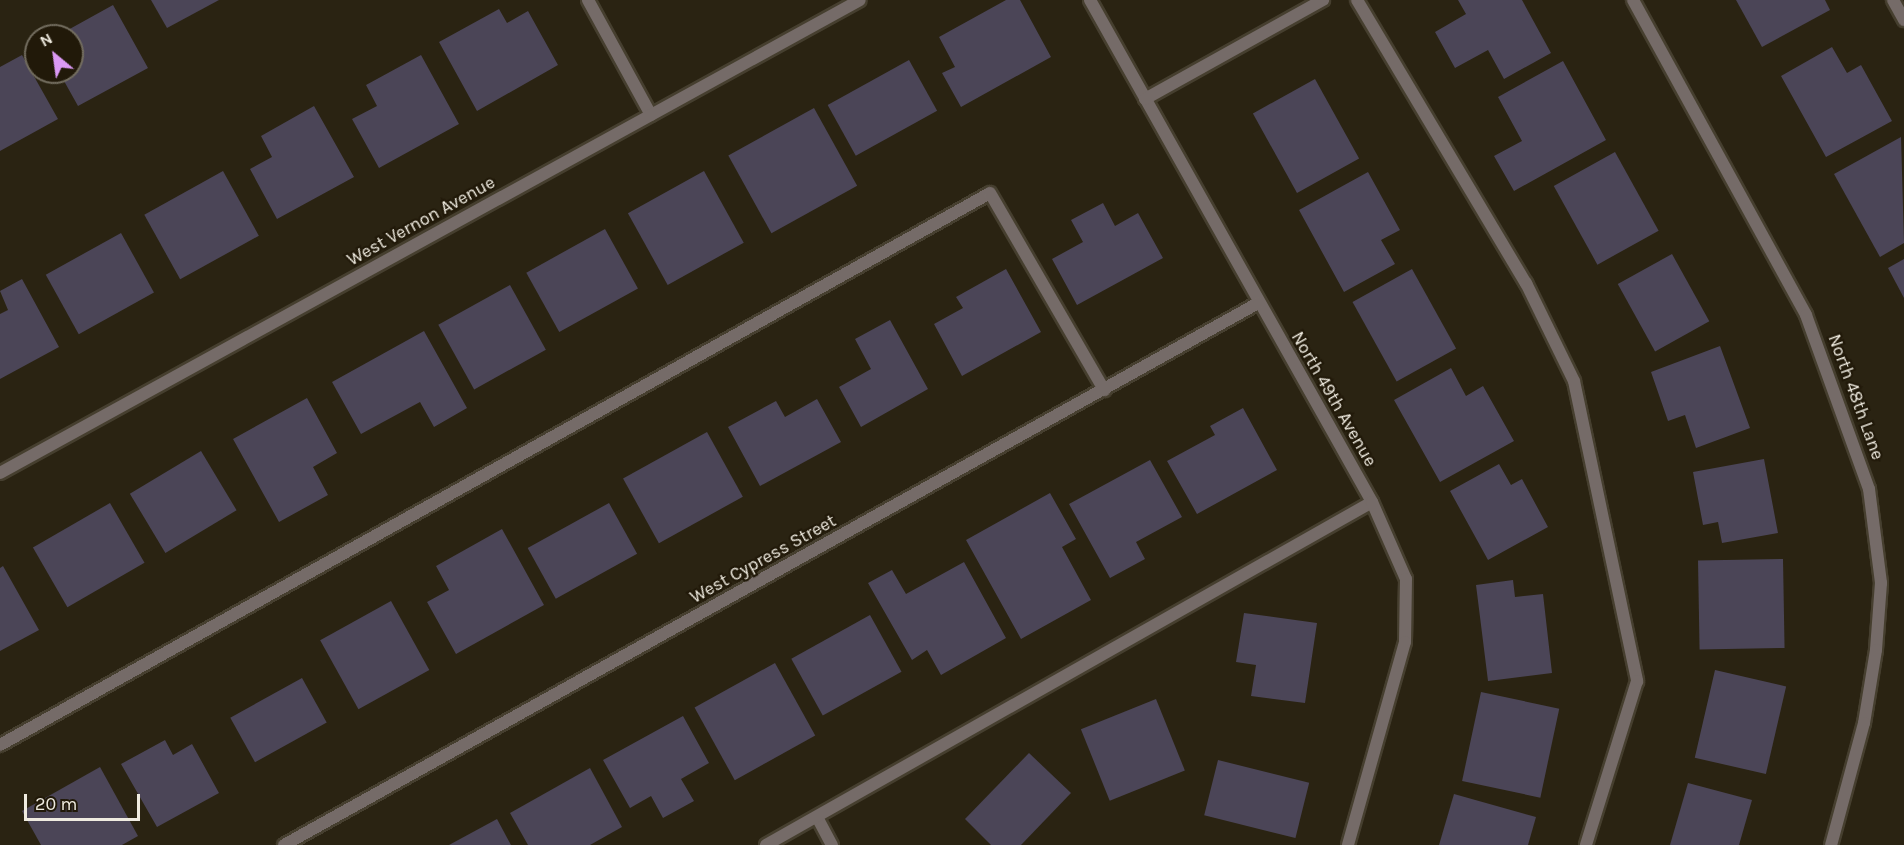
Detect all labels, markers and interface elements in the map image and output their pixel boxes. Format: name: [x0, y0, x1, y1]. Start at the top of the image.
north arrow: [24, 24, 84, 84]
text: N: [36, 28, 56, 51]
street label: West Vernon Avenue: [343, 171, 499, 271]
street label: North 49th Avenue: [1287, 328, 1381, 470]
street label: North 48th Lane: [1823, 331, 1889, 463]
street label: West Cypress Street: [686, 510, 840, 608]
scale bar: [27, 782, 142, 820]
text: 20 m: [35, 793, 77, 815]

